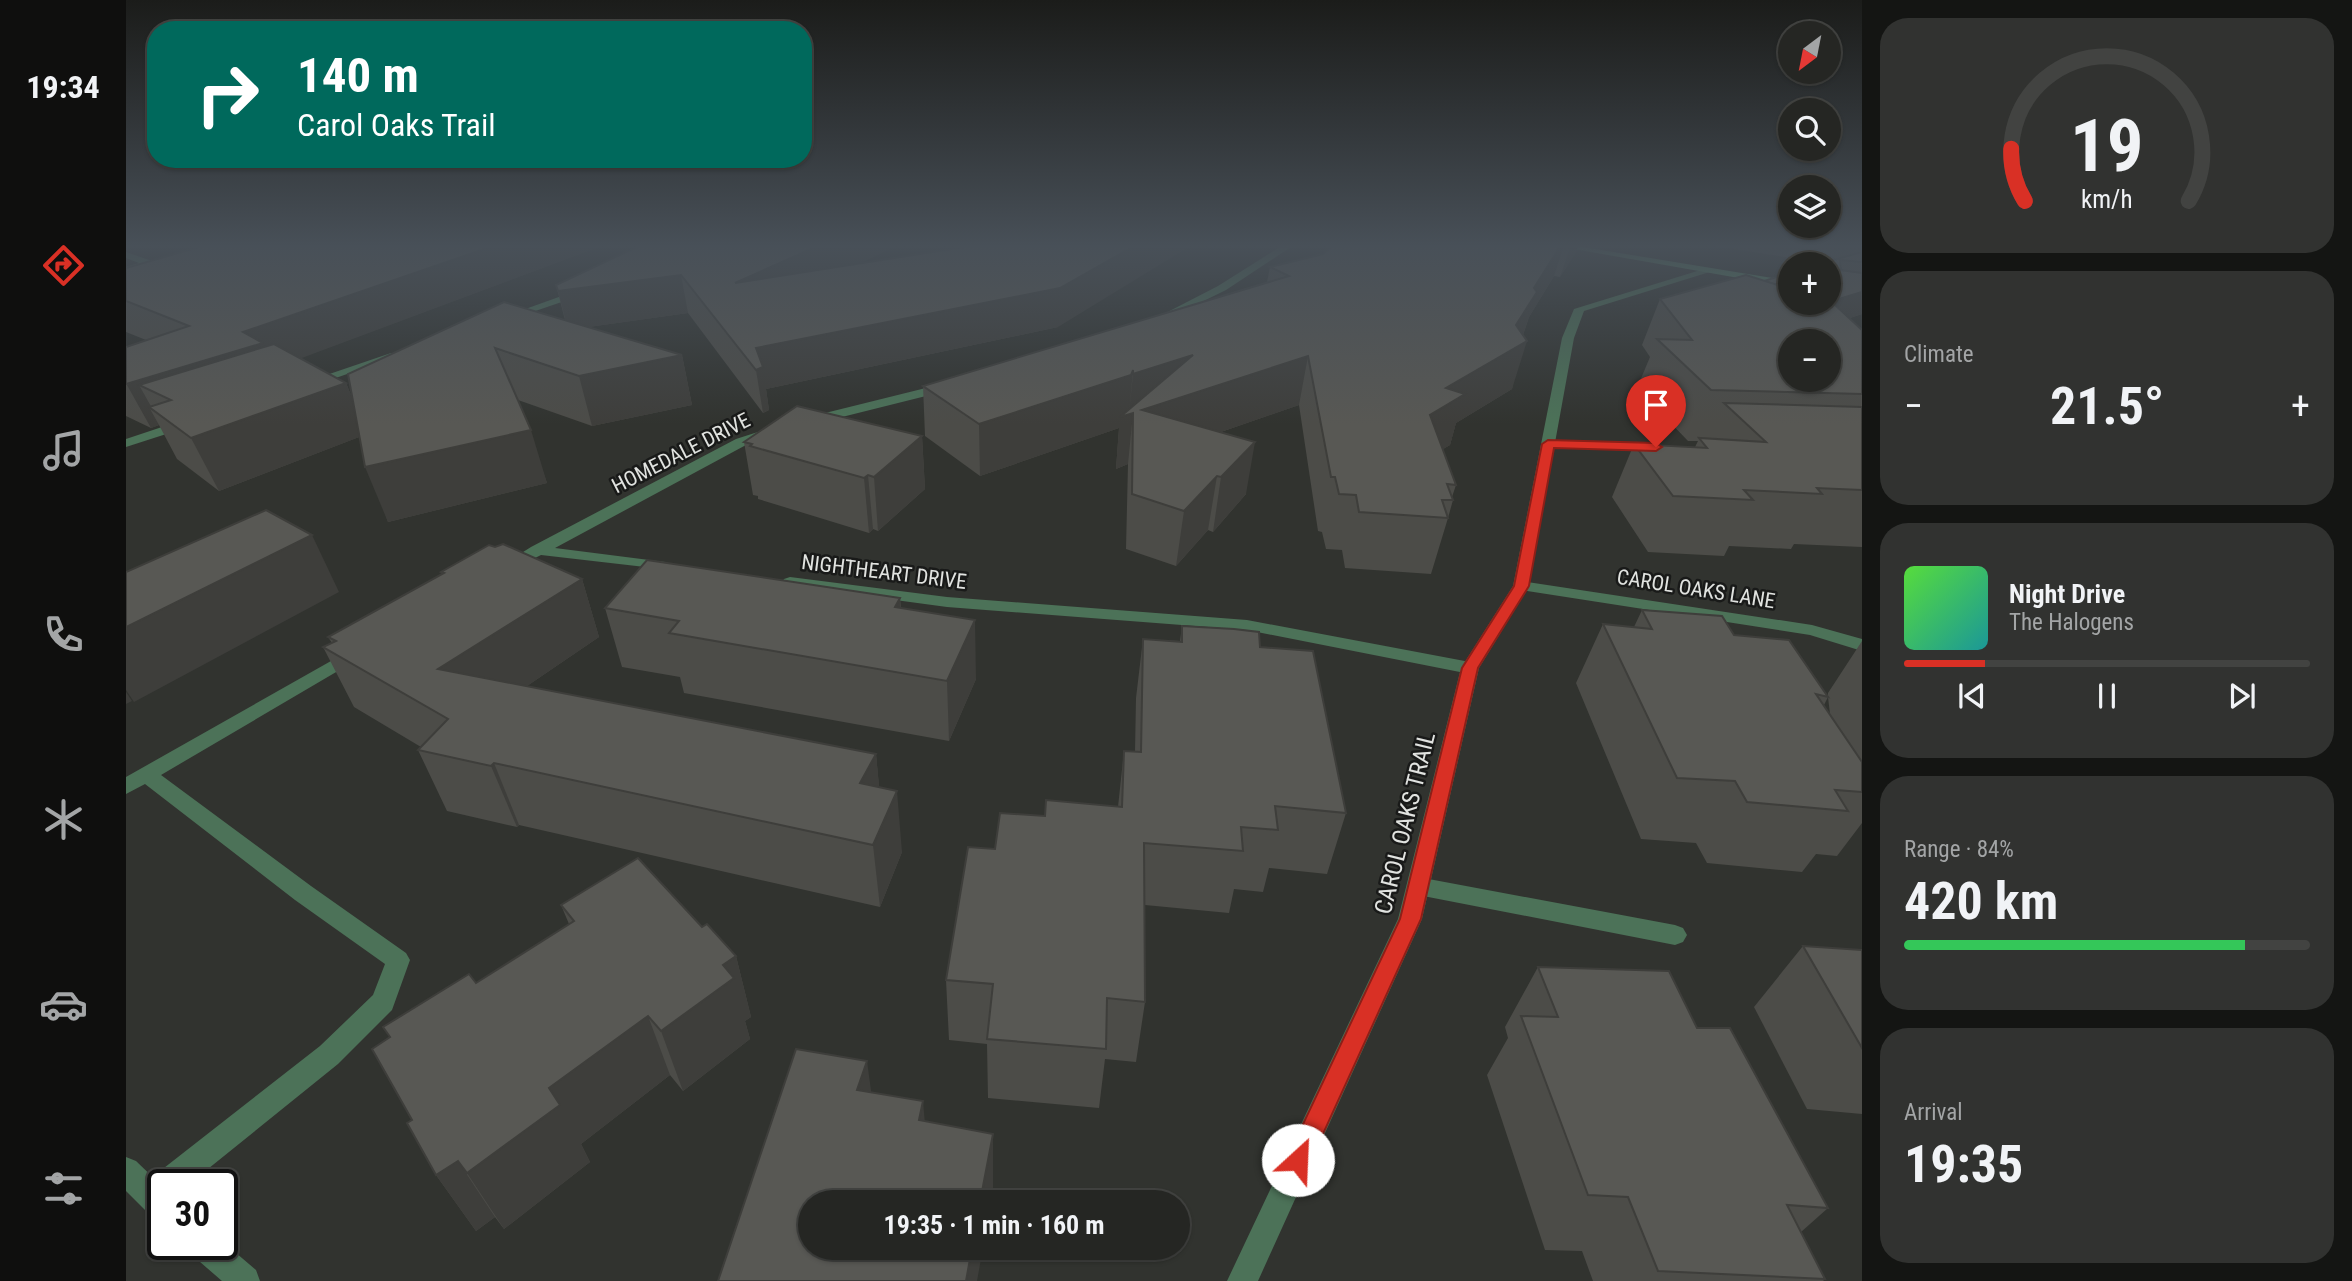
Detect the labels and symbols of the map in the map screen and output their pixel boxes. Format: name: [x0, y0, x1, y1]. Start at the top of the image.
north arrow: [1778, 21, 1841, 84]
pin: [1626, 375, 1686, 447]
street label: HOMEDALE DRIVE: [608, 408, 754, 498]
street label: NIGHTHEART DRIVE: [800, 550, 968, 594]
street label: CAROL OAKS LANE: [1615, 565, 1777, 613]
street label: CAROL OAKS TRAIL: [1369, 729, 1441, 917]
position arrow: [1261, 1123, 1335, 1197]
speed limit sign: 30: [147, 1169, 238, 1260]

